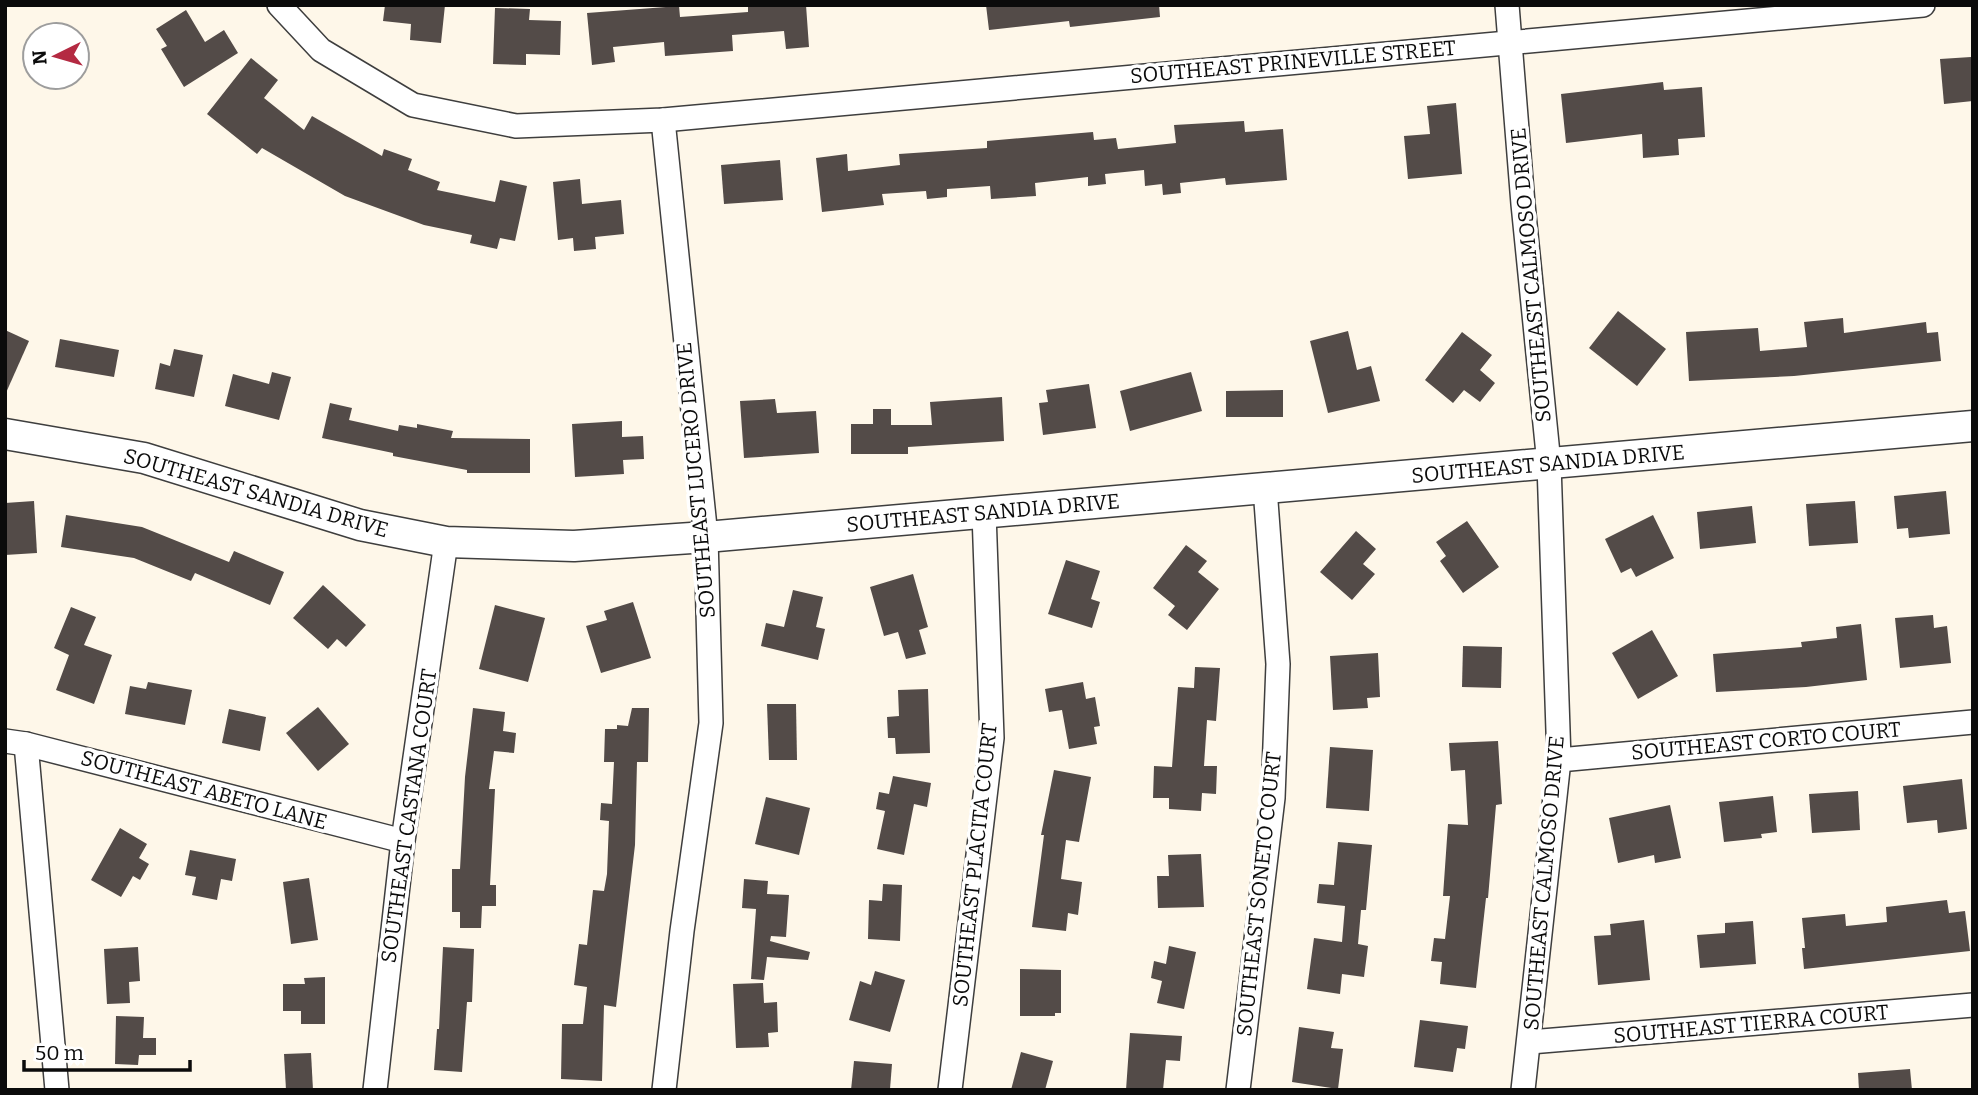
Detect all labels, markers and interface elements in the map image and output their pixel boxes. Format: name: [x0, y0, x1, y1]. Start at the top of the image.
north arrow: [21, 21, 91, 91]
street label: SOUTHEAST PRINEVILLE STREET: [1129, 35, 1457, 89]
text: N: [27, 49, 52, 66]
street label: SOUTHEAST CALMOSO DRIVE: [1505, 126, 1557, 424]
street label: SOUTHEAST LUCERO DRIVE: [671, 341, 721, 619]
street label: SOUTHEAST SANDIA DRIVE: [1410, 439, 1686, 489]
street label: SOUTHEAST SANDIA DRIVE: [121, 443, 391, 543]
street label: SOUTHEAST SANDIA DRIVE: [845, 488, 1121, 538]
street label: SOUTHEAST CASTANA COURT: [375, 667, 443, 965]
street label: SOUTHEAST CORTO COURT: [1630, 716, 1902, 766]
street label: SOUTHEAST PLACITA COURT: [947, 722, 1003, 1008]
street label: SOUTHEAST CALMOSO DRIVE: [1518, 734, 1570, 1032]
street label: SOUTHEAST ABETO LANE: [78, 745, 330, 835]
street label: SOUTHEAST SONETO COURT: [1231, 750, 1287, 1038]
street label: SOUTHEAST TIERRA COURT: [1612, 999, 1890, 1049]
scale bar: [24, 1028, 191, 1072]
text: 50 m: [35, 1040, 84, 1066]

